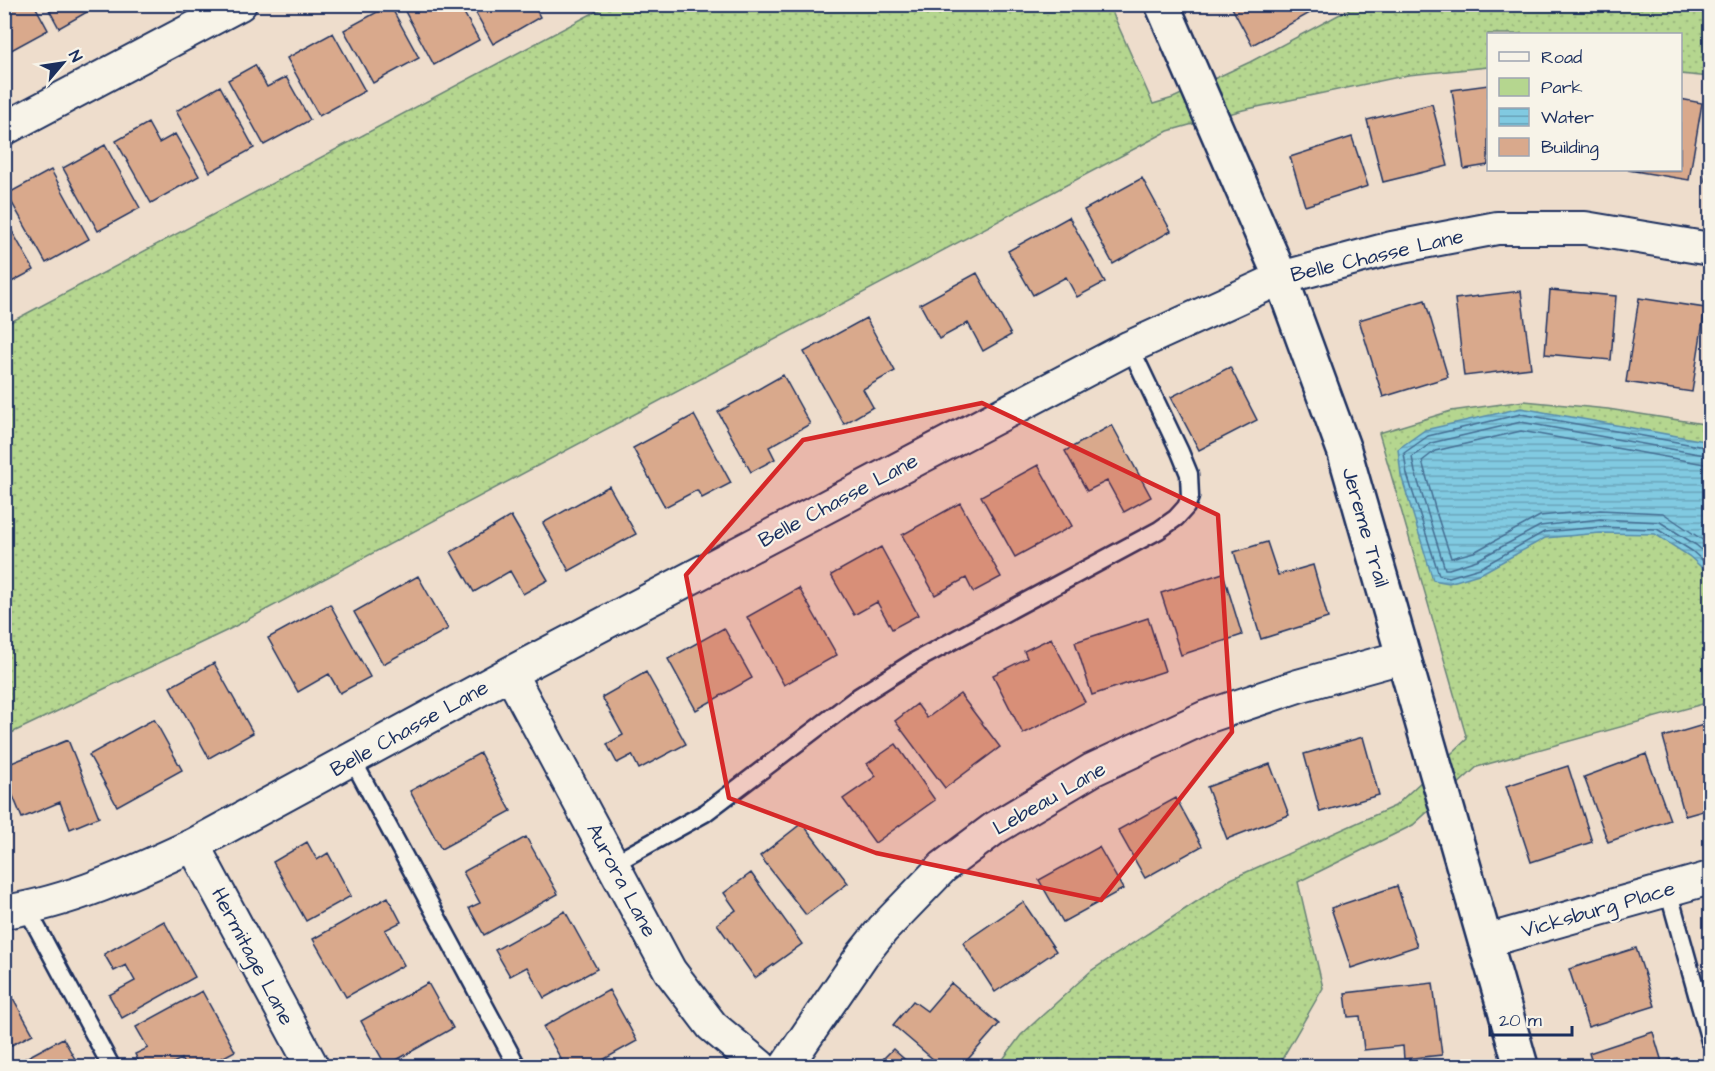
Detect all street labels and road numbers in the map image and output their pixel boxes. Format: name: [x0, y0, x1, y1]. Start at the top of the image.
street label: Belle Chasse Lane: [1288, 221, 1466, 289]
street label: Belle Chasse Lane: [753, 446, 923, 555]
street label: Jereme Trail: [1335, 464, 1396, 590]
street label: Belle Chasse Lane: [325, 673, 493, 784]
street label: Lebeau Lane: [987, 754, 1111, 842]
street label: Aurora Lane: [579, 818, 664, 942]
street label: Vicksburg Place: [1518, 874, 1679, 947]
street label: Hermitage Lane: [202, 882, 301, 1031]

